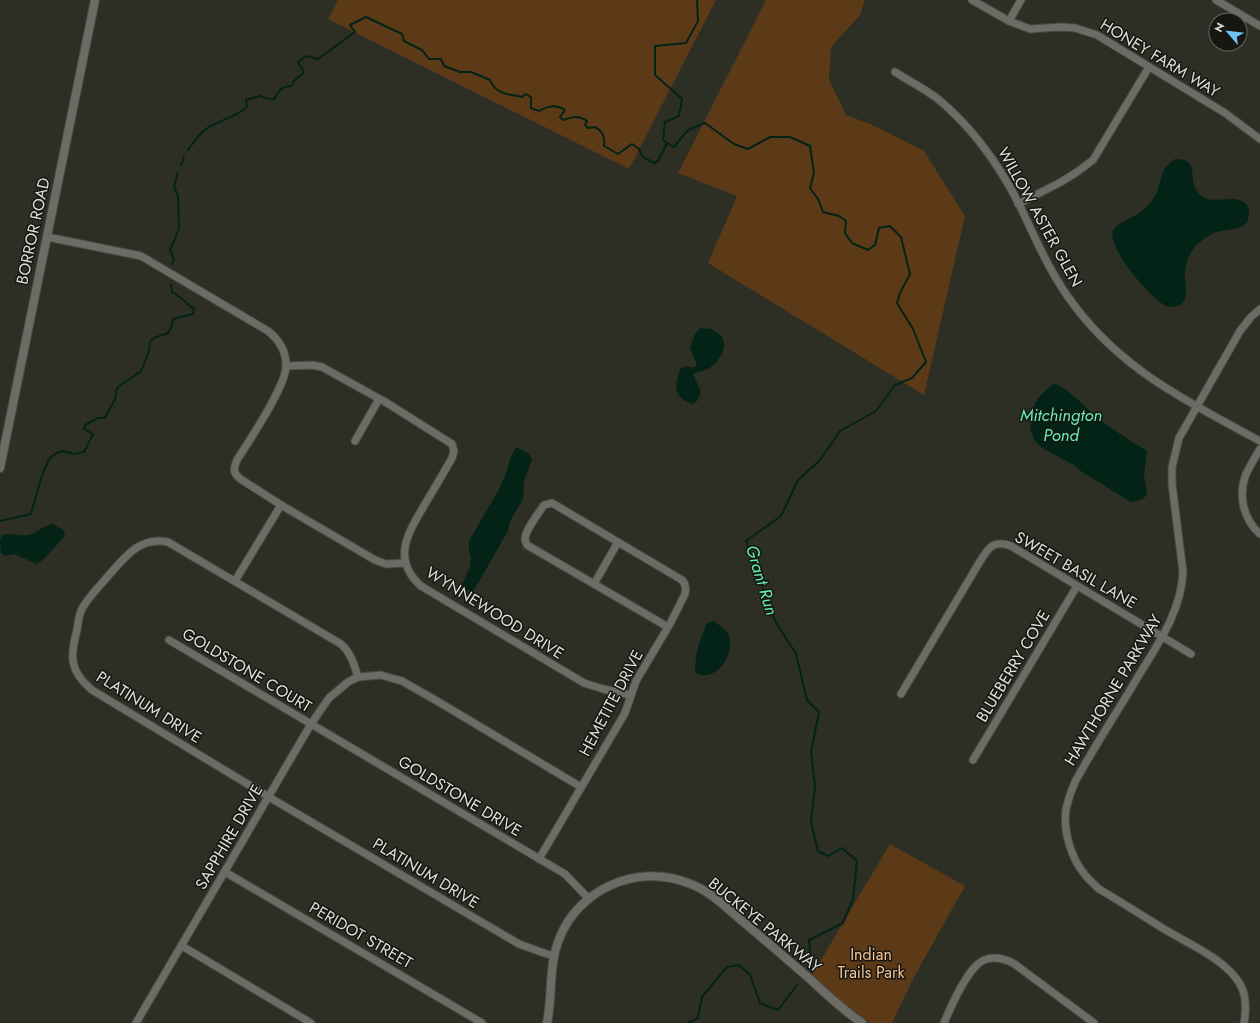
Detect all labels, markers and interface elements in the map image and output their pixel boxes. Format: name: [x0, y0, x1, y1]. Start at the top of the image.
north arrow: [1208, 12, 1248, 52]
street label: HONEY FARM WAY: [1097, 15, 1223, 101]
street label: WILLOW ASTER GLEN: [992, 143, 1088, 291]
street label: BORROR ROAD: [10, 175, 56, 286]
water label: Mitchington Pond: [1020, 403, 1102, 447]
street label: SWEET BASIL LANE: [1011, 526, 1141, 614]
water label: Grant Run: [740, 542, 784, 618]
street label: WYNNEWOOD DRIVE: [422, 561, 568, 665]
street label: BLUEBERRY COVE: [970, 606, 1056, 726]
street label: HAWTHORNE PARKWAY: [1059, 610, 1167, 770]
street label: GOLDSTONE COURT: [178, 622, 316, 718]
street label: HEMETITE DRIVE: [573, 646, 649, 760]
street label: PLATINUM DRIVE: [92, 665, 206, 749]
street label: GOLDSTONE DRIVE: [394, 750, 526, 842]
street label: SAPPHIRE DRIVE: [190, 780, 268, 894]
street label: PLATINUM DRIVE: [368, 832, 484, 914]
street label: BUCKEYE PARKWAY: [703, 872, 827, 978]
street label: PERIDOT STREET: [305, 896, 417, 974]
park label: Indian Trails Park: [838, 943, 905, 984]

